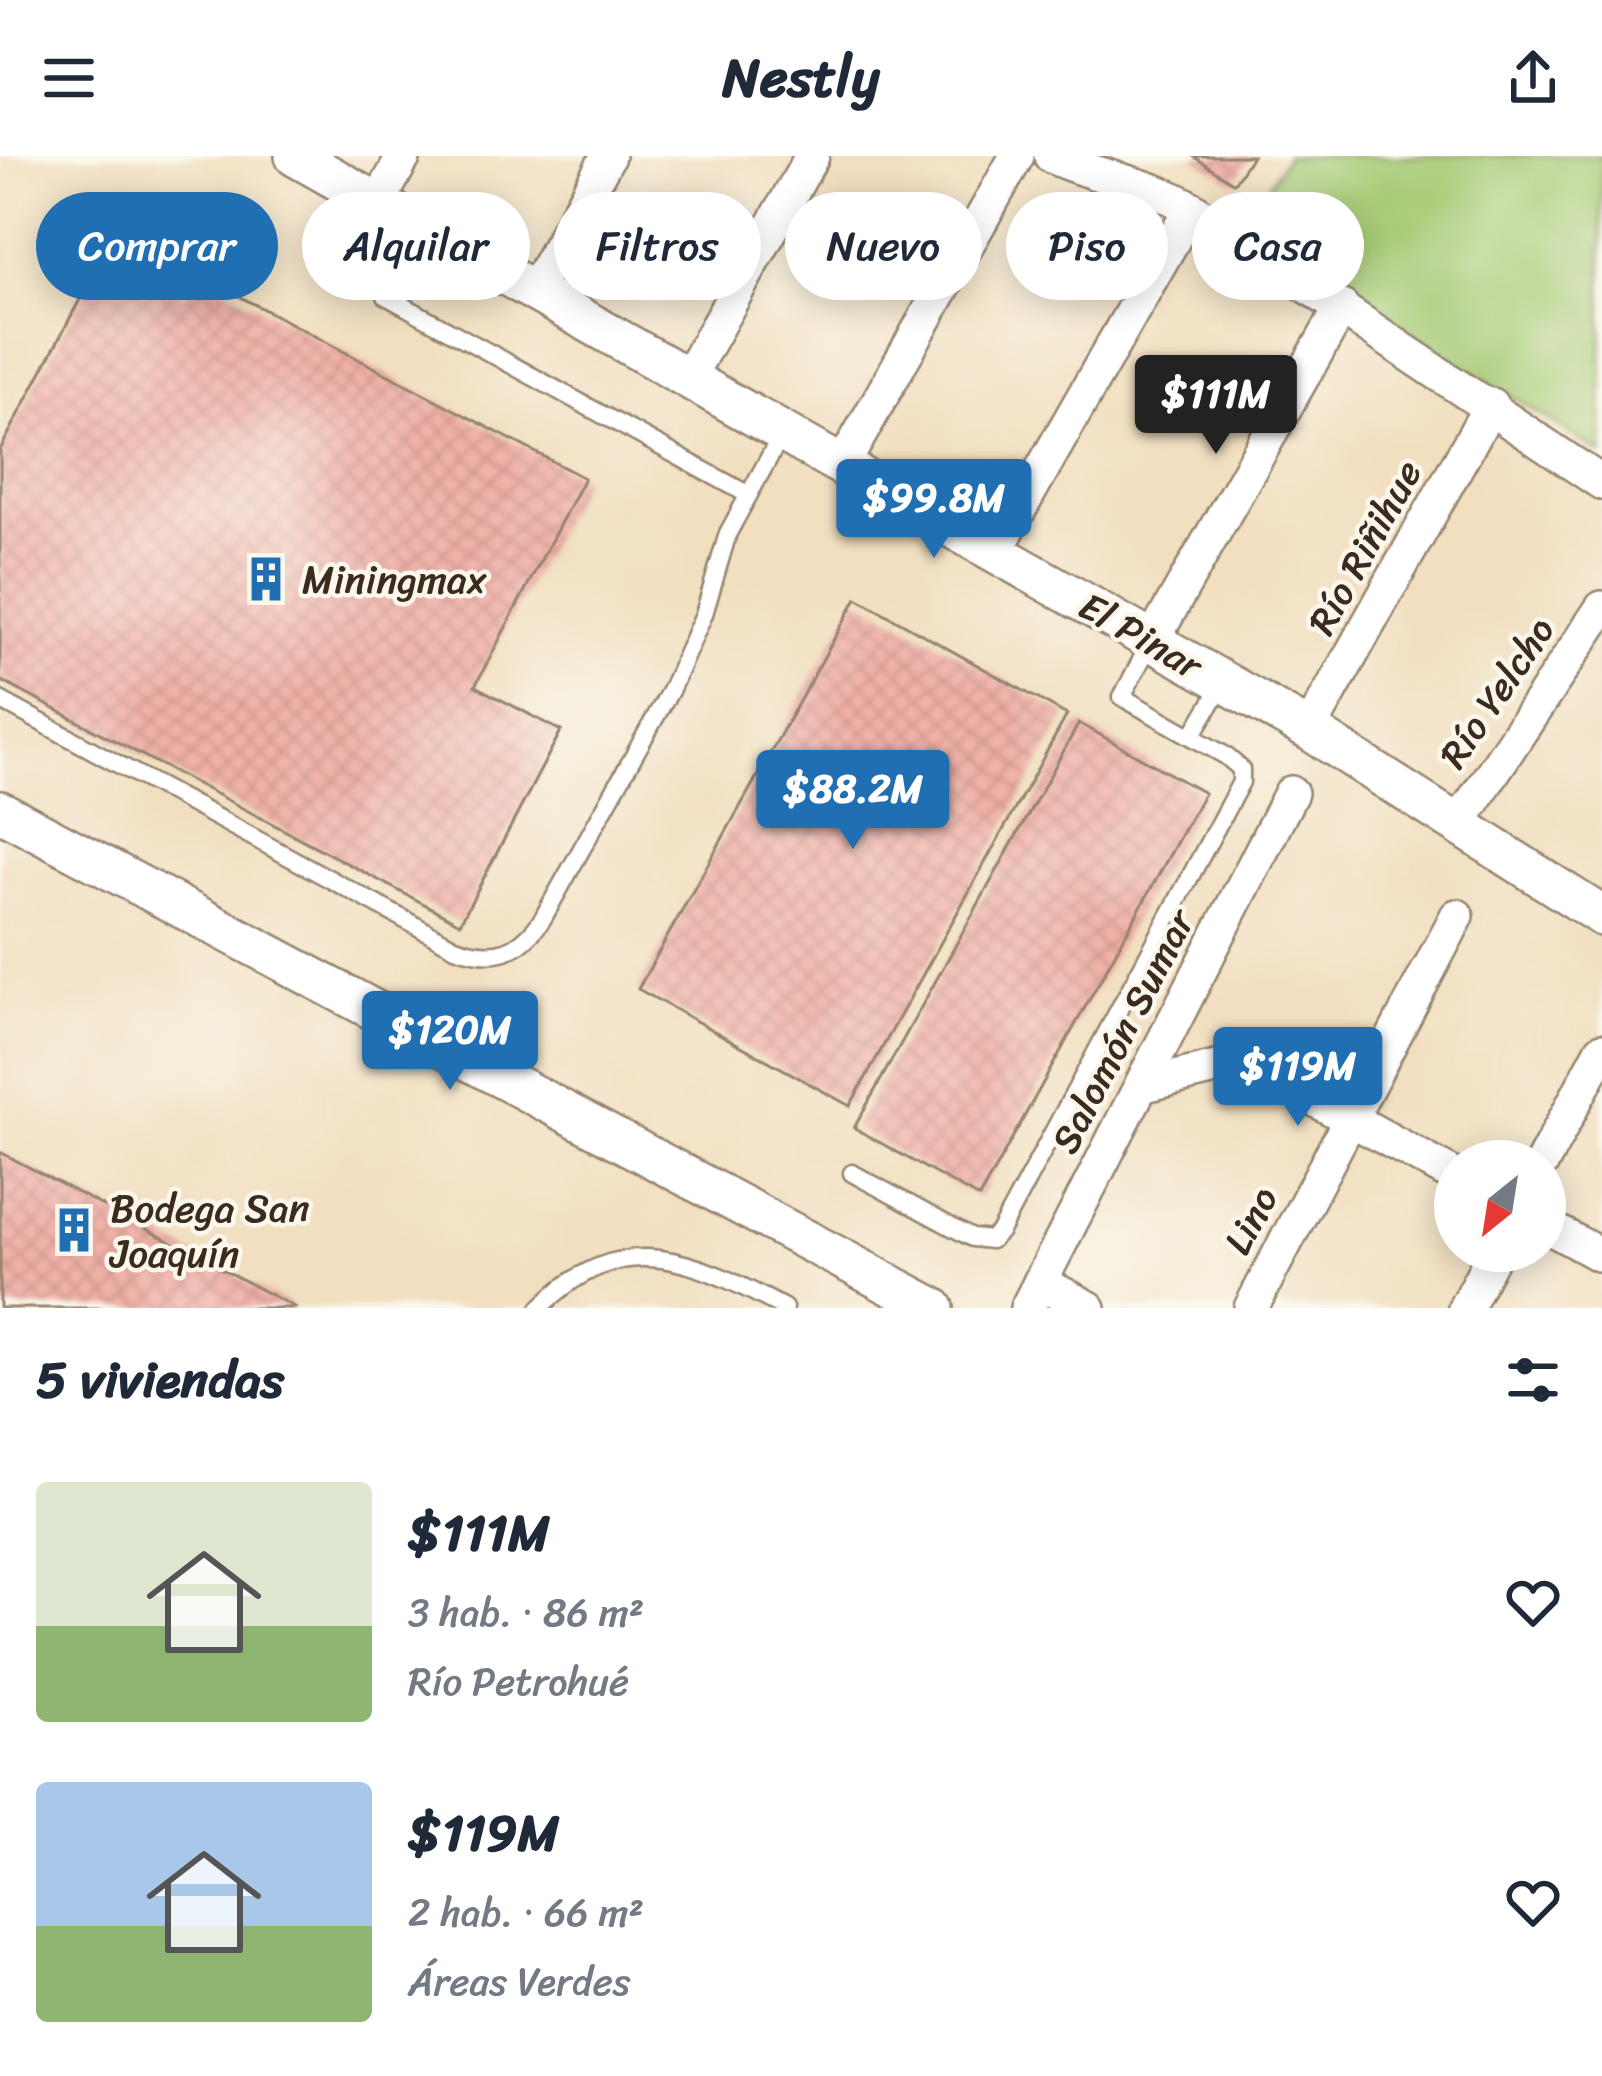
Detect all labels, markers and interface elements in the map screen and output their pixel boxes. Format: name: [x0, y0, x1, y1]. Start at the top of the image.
text: Nestly: [722, 30, 880, 126]
icon: menu: [36, 45, 102, 111]
icon: share: [1500, 45, 1566, 111]
chip: Comprar: [36, 192, 278, 300]
chip: Alquilar: [302, 192, 530, 300]
chip: Filtros: [554, 192, 761, 300]
chip: Nuevo: [785, 192, 982, 300]
chip: Piso: [1006, 192, 1168, 300]
chip: Casa: [1192, 192, 1364, 300]
pin: $111M: [1132, 355, 1300, 457]
text: $111M: [1162, 359, 1270, 428]
street label: Río Riñihue: [1288, 447, 1441, 648]
pin: $99.8M: [836, 459, 1032, 561]
text: $99.8M: [863, 463, 1005, 532]
place label: Miningmax: [302, 545, 488, 614]
building icon: Miningmax: [241, 554, 291, 604]
street label: El Pinar: [1066, 572, 1218, 700]
street label: Río Yelcho: [1420, 602, 1573, 783]
pin: $88.2M: [755, 750, 951, 852]
text: $88.2M: [783, 754, 923, 823]
street label: Salomón Sumar: [1031, 895, 1215, 1166]
pin: $120M: [366, 991, 534, 1093]
text: $120M: [389, 995, 511, 1064]
pin: $119M: [1214, 1027, 1382, 1129]
text: $119M: [1240, 1031, 1356, 1100]
north arrow: [1434, 1140, 1566, 1272]
map controls: [1434, 1140, 1566, 1272]
street label: Lino: [1204, 1173, 1297, 1267]
place label: Bodega San Joaquín: [108, 1174, 310, 1288]
building icon: Bodega San Joaquín: [49, 1205, 99, 1255]
text: 5 viviendas: [36, 1335, 284, 1425]
icon: filters: [1500, 1347, 1566, 1413]
text: $111M: [408, 1488, 550, 1578]
icon: home: [132, 1530, 276, 1674]
icon: heart: [1500, 1569, 1566, 1635]
text: 3 hab. · 86 m²: [408, 1578, 644, 1647]
text: Río Petrohué: [408, 1647, 629, 1716]
text: $119M: [408, 1788, 559, 1878]
icon: home: [132, 1830, 276, 1974]
icon: heart: [1500, 1869, 1566, 1935]
text: 2 hab. · 66 m²: [408, 1878, 644, 1947]
text: Áreas Verdes: [408, 1947, 631, 2016]

